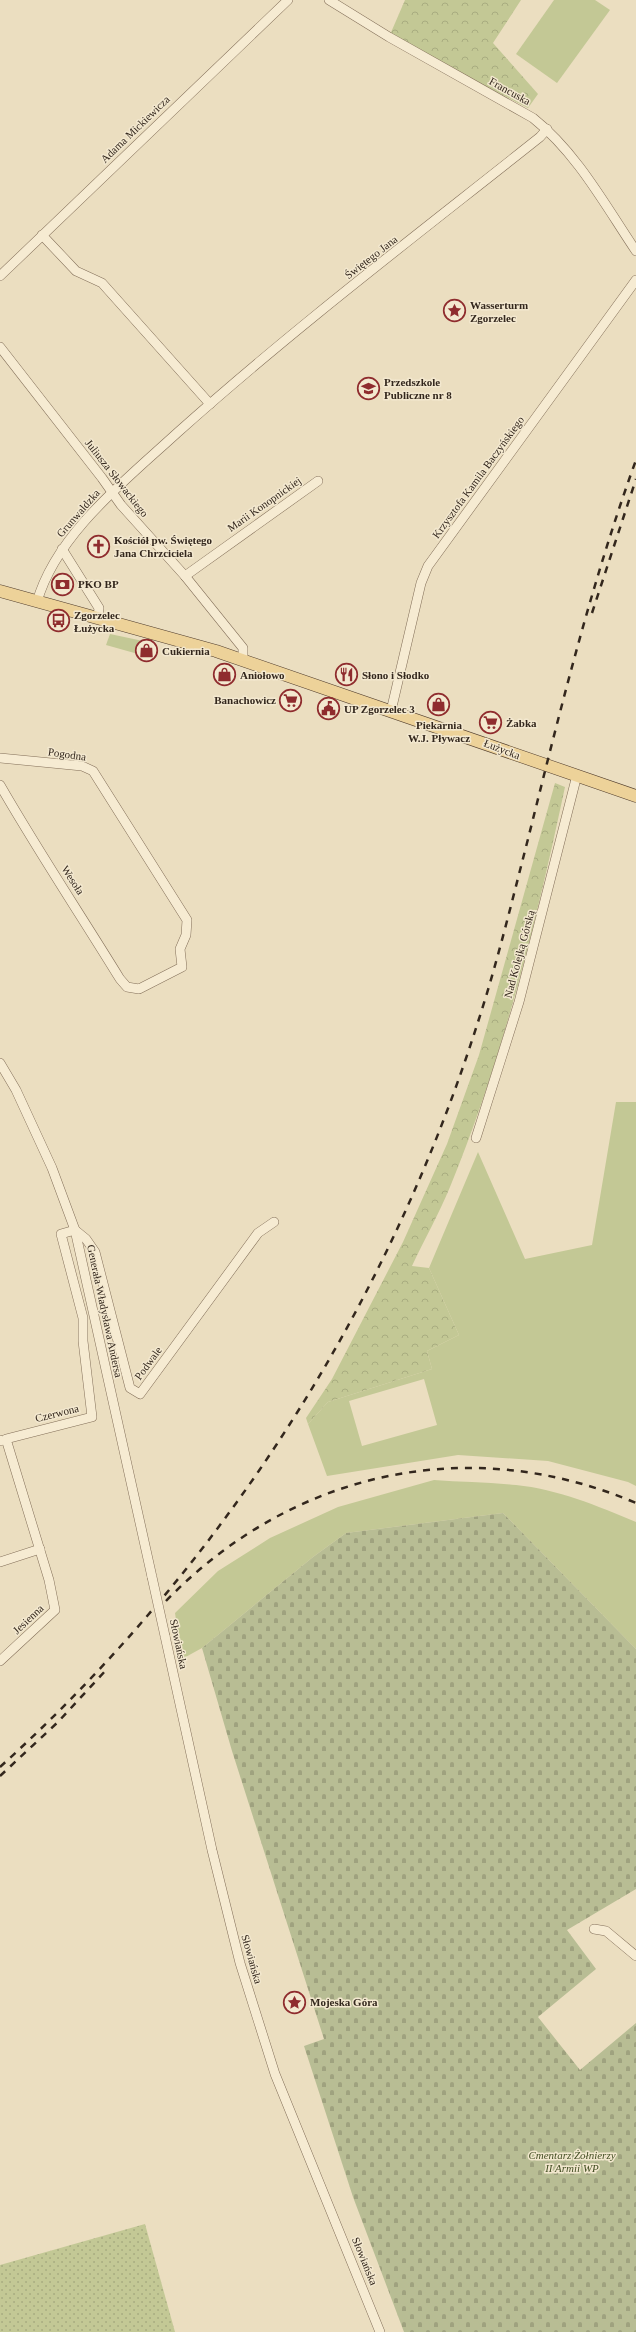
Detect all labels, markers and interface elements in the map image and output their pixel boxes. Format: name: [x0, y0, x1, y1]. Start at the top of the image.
street label: Francuska: [487, 75, 533, 107]
street label: Adama Mickiewicza: [98, 93, 172, 165]
street label: Świętego Jana: [342, 233, 400, 281]
place icon: Wasserturm Zgorzelec: [442, 298, 468, 324]
place label: Wasserturm Zgorzelec: [470, 299, 528, 324]
school or university icon: Przedszkole Publiczne nr 8: [356, 375, 382, 401]
place label: Przedszkole Publiczne nr 8: [384, 376, 452, 401]
street label: Krzysztofa Kamila Baczyńskiego: [430, 413, 527, 540]
street label: Juliusza Słowackiego: [83, 437, 151, 520]
street label: Marii Konopnickiej: [225, 474, 303, 534]
street label: Grunwaldzka: [54, 487, 102, 539]
church icon: Kościół pw. Świętego Jana Chrzciciela: [86, 533, 112, 559]
place label: Kościół pw. Świętego Jana Chrzciciela: [114, 534, 213, 559]
bank icon: PKO BP: [50, 571, 76, 597]
place label: PKO BP: [78, 578, 119, 590]
bus stop icon: Zgorzelec Łużycka: [46, 608, 72, 634]
place label: Zgorzelec Łużycka: [74, 609, 120, 634]
shop icon: Cukiernia: [133, 638, 159, 664]
place label: Cukiernia: [162, 645, 210, 657]
shop icon: Aniołowo: [212, 662, 238, 688]
restaurant icon: Słono i Słodko: [334, 662, 360, 688]
place label: Aniołowo: [240, 669, 285, 681]
place label: Słono i Słodko: [362, 669, 430, 681]
supermarket icon: Banachowicz: [278, 687, 304, 713]
shop icon: Piekarnia W.J. Pływacz: [426, 692, 452, 718]
place label: Banachowicz: [214, 694, 276, 706]
public building icon: UP Zgorzelec 3: [316, 696, 342, 722]
place label: UP Zgorzelec 3: [344, 703, 415, 715]
supermarket icon: Żabka: [478, 710, 504, 736]
place label: Żabka: [506, 717, 537, 729]
place label: Piekarnia W.J. Pływacz: [408, 719, 470, 744]
street label: Łużycka: [482, 737, 522, 761]
street label: Pogodna: [47, 745, 87, 763]
street label: Wesoła: [59, 863, 87, 897]
street label: Nad Kolejką Górską: [502, 909, 537, 999]
street label: Generała Władysława Andersa: [85, 1244, 125, 1379]
street label: Podwale: [132, 1344, 164, 1382]
street label: Czerwona: [34, 1402, 80, 1424]
street label: Jesienna: [10, 1602, 46, 1636]
street label: Słowiańska: [168, 1618, 190, 1670]
street label: Słowiańska: [239, 1933, 265, 1985]
place icon: Mojeska Góra: [282, 1989, 308, 2015]
place label: Mojeska Góra: [310, 1996, 378, 2008]
park label: Cmentarz Żołnierzy II Armii WP: [528, 2149, 616, 2174]
street label: Słowiańska: [350, 2235, 380, 2287]

